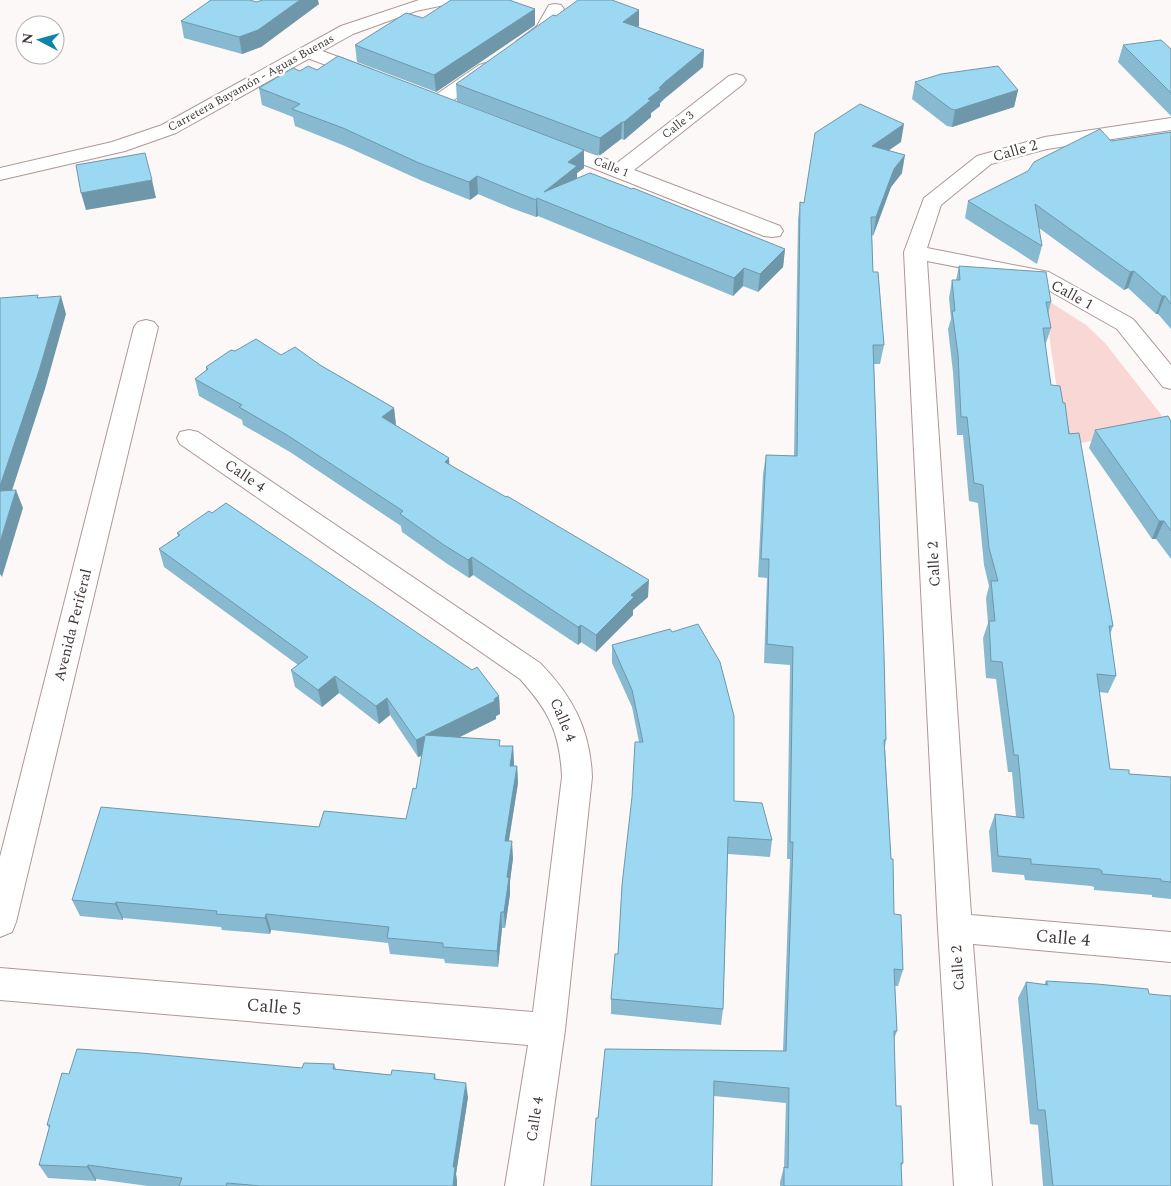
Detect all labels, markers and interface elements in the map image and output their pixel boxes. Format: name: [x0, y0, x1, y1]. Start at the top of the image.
north arrow: [15, 15, 65, 65]
street label: Carretera Bayamón - Aguas Buenas: [164, 29, 338, 137]
text: N: [17, 32, 39, 45]
street label: Calle 3: [658, 106, 698, 144]
street label: Calle 2: [990, 134, 1040, 168]
street label: Calle 1: [591, 152, 631, 182]
street label: Calle 1: [1047, 274, 1097, 316]
street label: Calle 4: [220, 454, 271, 499]
street label: Calle 2: [921, 541, 947, 587]
street label: Avenida Periferal: [48, 566, 98, 684]
street label: Calle 4: [544, 695, 583, 746]
street label: Calle 4: [1035, 922, 1091, 954]
street label: Calle 2: [945, 945, 971, 991]
street label: Calle 5: [246, 991, 302, 1023]
street label: Calle 4: [520, 1094, 550, 1143]

